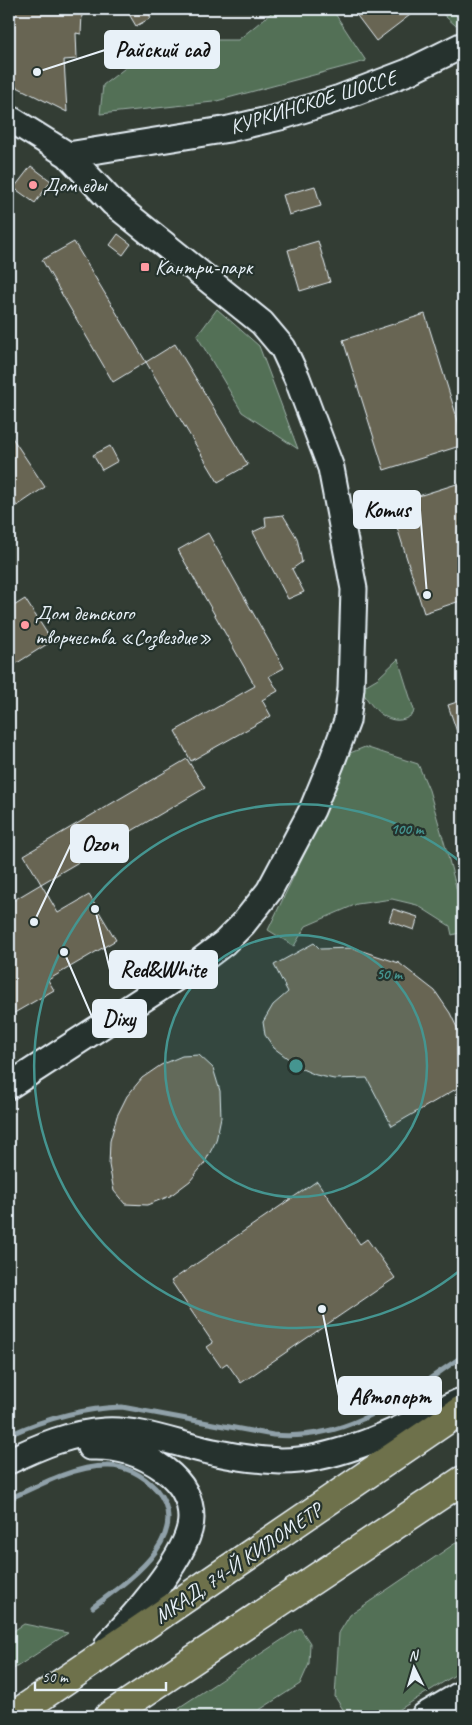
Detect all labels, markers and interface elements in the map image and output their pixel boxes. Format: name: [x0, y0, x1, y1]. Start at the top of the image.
callout: Райский сад: [105, 31, 219, 68]
text: Райский сад: [115, 36, 211, 64]
street label: КУРКИНСКОЕ ШОССЕ: [227, 64, 402, 140]
place label: Дом еды: [43, 172, 108, 198]
marker: Дом еды: [27, 179, 39, 191]
place label: Кантри-парк: [155, 254, 254, 280]
marker: Кантри-парк: [139, 261, 151, 273]
callout: Komus: [354, 491, 420, 528]
text: Komus: [364, 496, 412, 524]
place label: Дом детского творчества «Созвездие»: [35, 600, 212, 651]
marker: Дом детского творчества «Созвездие»: [19, 619, 31, 631]
text: 100 m: [391, 820, 425, 839]
callout: Ozon: [71, 825, 128, 862]
text: Ozon: [82, 830, 119, 858]
callout: Red&White: [110, 951, 217, 988]
text: Red&White: [120, 956, 208, 984]
text: 50 m: [376, 965, 403, 984]
callout: Dixy: [93, 1000, 146, 1037]
text: Dixy: [103, 1005, 138, 1033]
centre of rings: [287, 1057, 305, 1075]
callout: Автопорт: [339, 1377, 441, 1414]
text: Автопорт: [349, 1383, 433, 1411]
street label: МКАД, 74-Й КИЛОМЕТР: [149, 1495, 330, 1629]
north arrow: [390, 1642, 440, 1692]
text: N: [408, 1646, 420, 1664]
scale bar: [35, 1660, 166, 1692]
text: 50 m: [42, 1668, 69, 1687]

